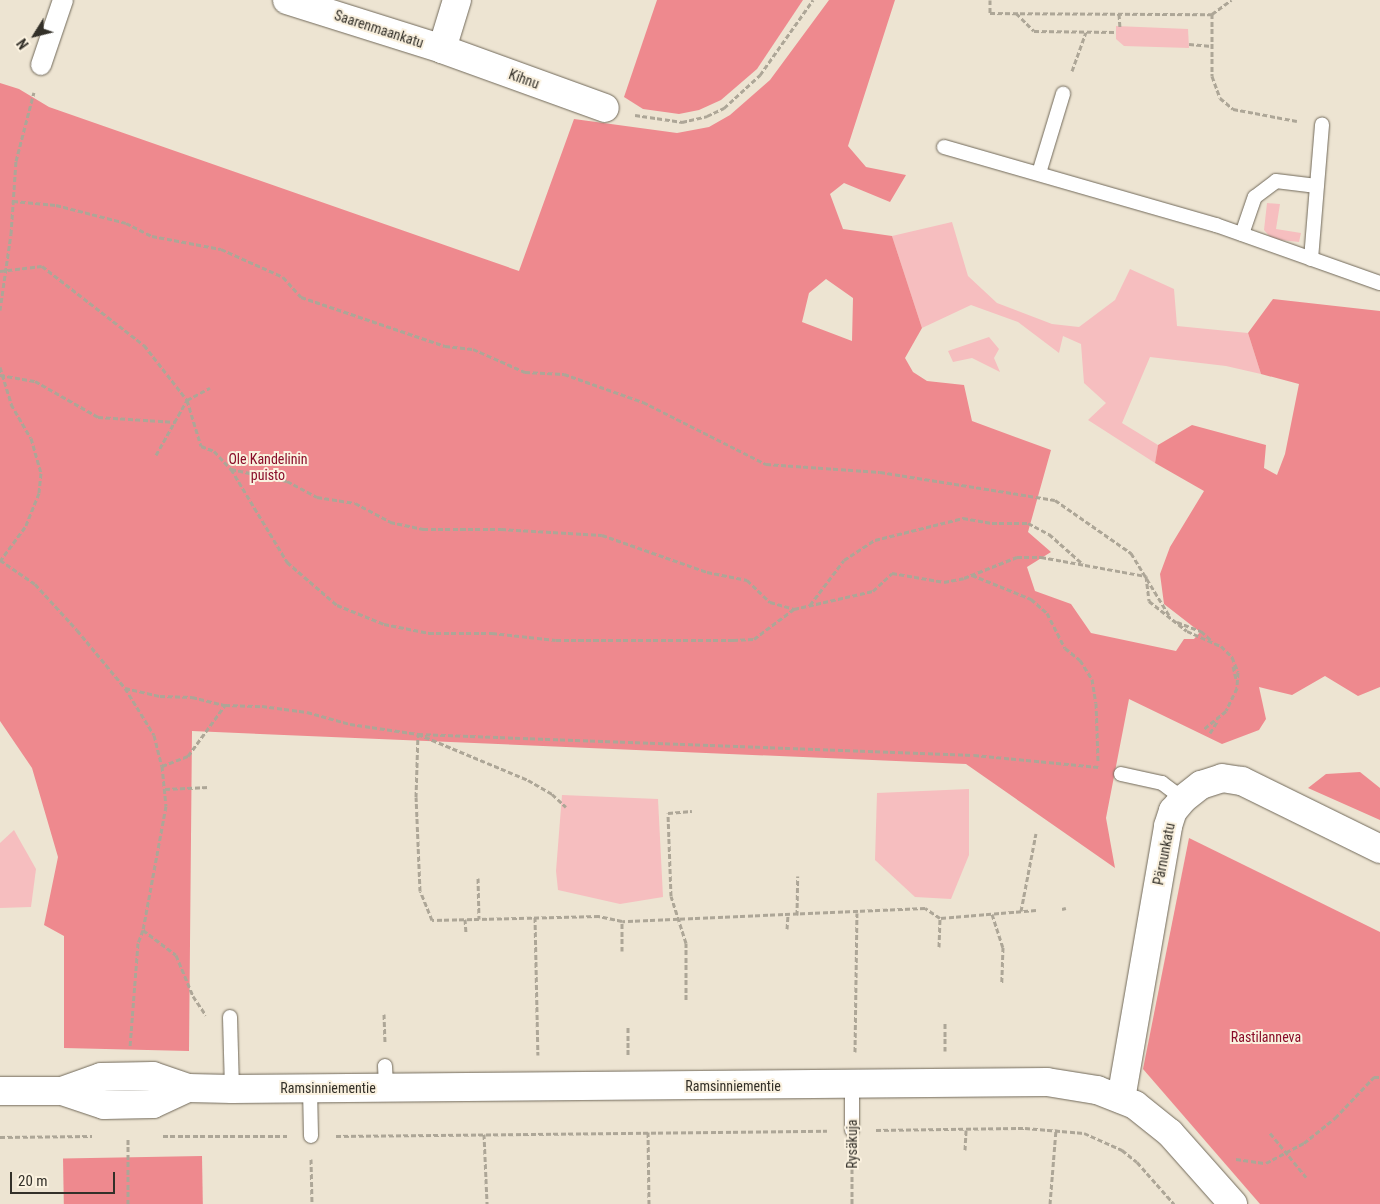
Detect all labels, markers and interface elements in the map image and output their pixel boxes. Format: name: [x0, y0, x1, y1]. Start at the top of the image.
street label: Saarenmaankatu: [332, 7, 426, 51]
north arrow: [10, 10, 60, 60]
text: N: [14, 36, 32, 52]
street label: Kihnu: [506, 66, 542, 92]
park label: Ole Kandelinin puisto: [228, 451, 308, 484]
street label: Pärnunkatu: [1150, 822, 1178, 886]
park label: Rastilanneva: [1231, 1029, 1301, 1045]
street label: Ramsinniementie: [685, 1078, 781, 1094]
street label: Ramsinniementie: [280, 1080, 376, 1096]
street label: Rysäkuja: [844, 1119, 860, 1169]
scale bar: [12, 1162, 118, 1194]
text: 20 m: [18, 1172, 48, 1190]

